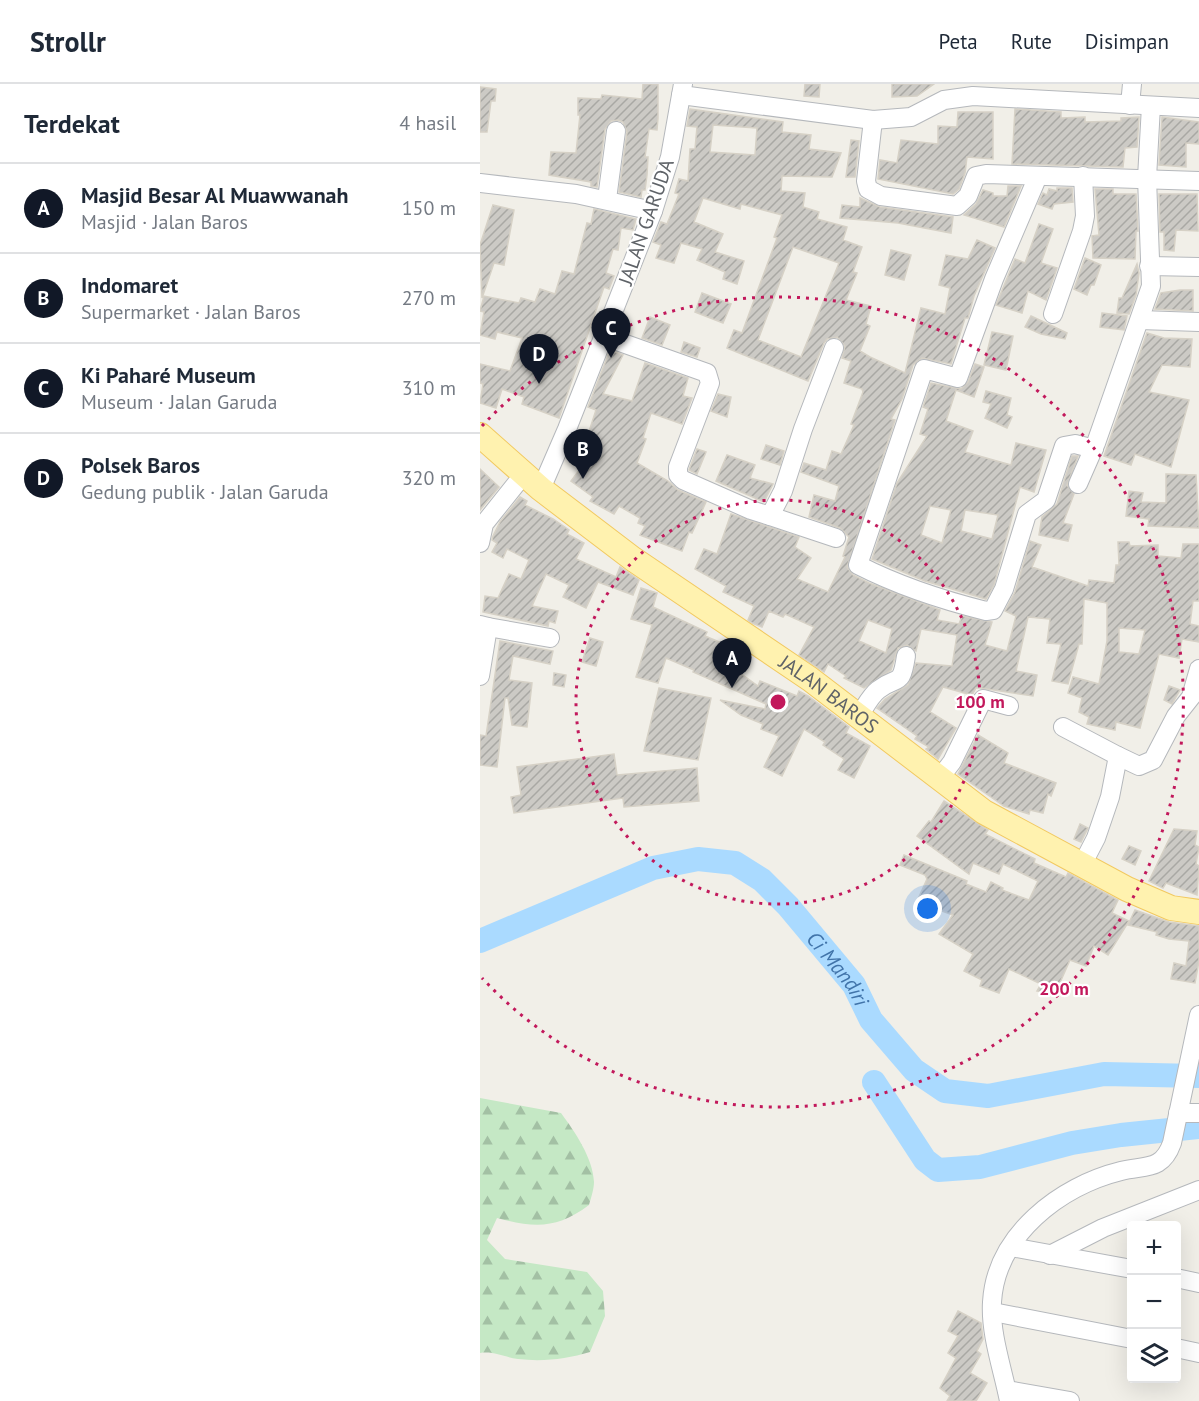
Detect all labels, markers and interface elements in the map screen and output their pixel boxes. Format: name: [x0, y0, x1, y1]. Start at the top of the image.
text: Strollr: [30, 23, 106, 60]
text: Peta: [938, 28, 978, 55]
text: Rute: [1011, 28, 1052, 55]
text: Disimpan: [1085, 28, 1169, 55]
text: Terdekat: [24, 107, 120, 140]
text: 4 hasil: [399, 110, 456, 136]
street label: JALAN GARUDA: [612, 155, 680, 289]
text: Masjid Besar Al Muawwanah: [81, 181, 349, 209]
text: A: [37, 195, 50, 221]
text: 150 m: [402, 195, 456, 221]
text: Masjid · Jalan Baros: [81, 209, 248, 235]
text: Indomaret: [81, 271, 178, 299]
text: B: [38, 285, 49, 311]
text: 270 m: [402, 285, 456, 311]
text: Supermarket · Jalan Baros: [81, 299, 301, 325]
pin: C: [592, 308, 630, 358]
pin: D: [520, 334, 558, 384]
text: Ki Paharé Museum: [81, 361, 256, 389]
text: C: [38, 375, 49, 401]
text: 310 m: [402, 375, 456, 401]
text: Museum · Jalan Garuda: [81, 389, 277, 415]
pin: B: [564, 430, 602, 479]
text: Polsek Baros: [81, 451, 200, 479]
text: D: [37, 465, 50, 491]
text: 320 m: [402, 465, 456, 491]
text: Gedung publik · Jalan Garuda: [81, 479, 329, 505]
pin: A: [712, 638, 752, 688]
street label: JALAN BAROS: [773, 648, 884, 740]
text: 100 m: [955, 690, 1005, 713]
centre of rings: [768, 692, 788, 712]
your location: [913, 894, 942, 923]
water label: Ci Mandiri: [801, 925, 876, 1011]
text: 200 m: [1039, 977, 1089, 1000]
map controls: [1127, 1221, 1181, 1383]
button: +: [1127, 1221, 1181, 1275]
button: −: [1127, 1275, 1181, 1329]
button: layers: [1127, 1329, 1181, 1383]

